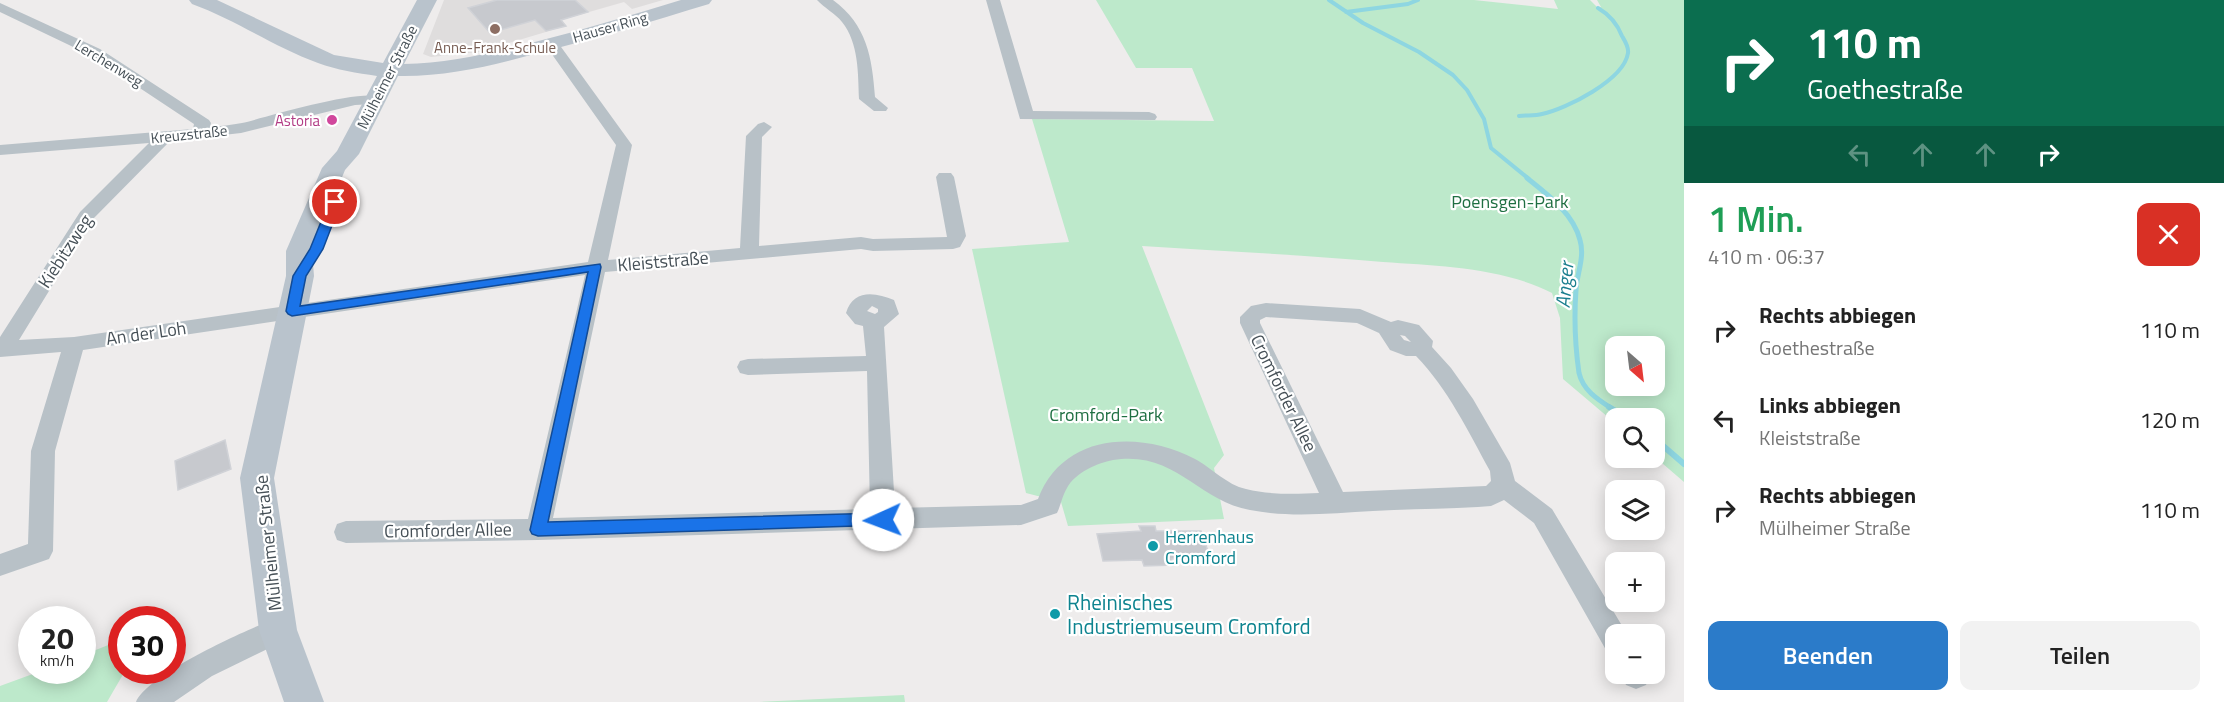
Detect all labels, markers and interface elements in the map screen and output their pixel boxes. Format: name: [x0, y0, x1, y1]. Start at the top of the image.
street label: Hauser Ring: [570, 5, 650, 49]
text: 110 m: [1807, 10, 1922, 74]
street label: Mülheimer Straße: [351, 21, 423, 133]
marker: Anne-Frank-Schule: [488, 22, 502, 36]
icon: right: [1708, 24, 1786, 102]
street label: Lerchenweg: [70, 33, 148, 93]
place label: Anne-Frank-Schule: [434, 36, 556, 59]
text: Goethestraße: [1807, 68, 1963, 109]
place label: Astoria: [275, 109, 320, 132]
marker: Astoria: [325, 113, 339, 127]
street label: Kreuzstraße: [149, 119, 229, 149]
icon: left: [1843, 138, 1876, 171]
icon: ahead: [1906, 138, 1939, 171]
icon: ahead: [1969, 138, 2002, 171]
icon: right: [2032, 138, 2065, 171]
pin: [309, 176, 360, 227]
icon: arrive: [318, 185, 351, 218]
park label: Poensgen-Park: [1451, 188, 1569, 215]
text: 1 Min.: [1708, 191, 1804, 246]
button: close: [2137, 203, 2200, 266]
street label: Kiebitzweg: [31, 209, 99, 293]
text: 410 m · 06:37: [1708, 241, 1825, 272]
street label: Kleiststraße: [616, 244, 710, 278]
water label: Anger: [1547, 258, 1582, 309]
text: Rechts abbiegen: [1759, 298, 1916, 332]
text: 110 m: [2140, 313, 2200, 347]
street label: An der Loh: [104, 314, 188, 352]
icon: right: [1708, 314, 1741, 347]
street label: Cromforder Allee: [1244, 330, 1324, 456]
text: Goethestraße: [1759, 332, 1875, 363]
north arrow: [1605, 336, 1665, 396]
map controls: [1605, 336, 1665, 684]
text: Links abbiegen: [1759, 388, 1901, 422]
park label: Cromford-Park: [1049, 401, 1163, 428]
text: 120 m: [2140, 403, 2200, 437]
icon: left: [1708, 404, 1741, 437]
button: search: [1605, 408, 1665, 468]
text: Kleiststraße: [1759, 422, 1861, 453]
street label: Mülheimer Straße: [247, 474, 289, 612]
text: Rechts abbiegen: [1759, 478, 1916, 512]
button: layers: [1605, 480, 1665, 540]
position arrow: [851, 488, 915, 552]
text: 110 m: [2140, 493, 2200, 527]
icon: right: [1708, 494, 1741, 527]
text: Mülheimer Straße: [1759, 512, 1911, 543]
street label: Cromforder Allee: [384, 515, 512, 545]
place label: Herrenhaus Cromford: [1165, 523, 1254, 571]
marker: Herrenhaus Cromford: [1146, 539, 1160, 553]
button: +: [1605, 552, 1665, 612]
place label: Rheinisches Industriemuseum Cromford: [1067, 586, 1311, 642]
speed limit sign: 30: [108, 606, 186, 684]
marker: Rheinisches Industriemuseum Cromford: [1048, 607, 1062, 621]
text: 20: [40, 615, 74, 661]
button: Beenden: [1708, 621, 1948, 690]
button: Teilen: [1960, 621, 2200, 690]
button: −: [1605, 624, 1665, 684]
text: km/h: [40, 649, 74, 672]

